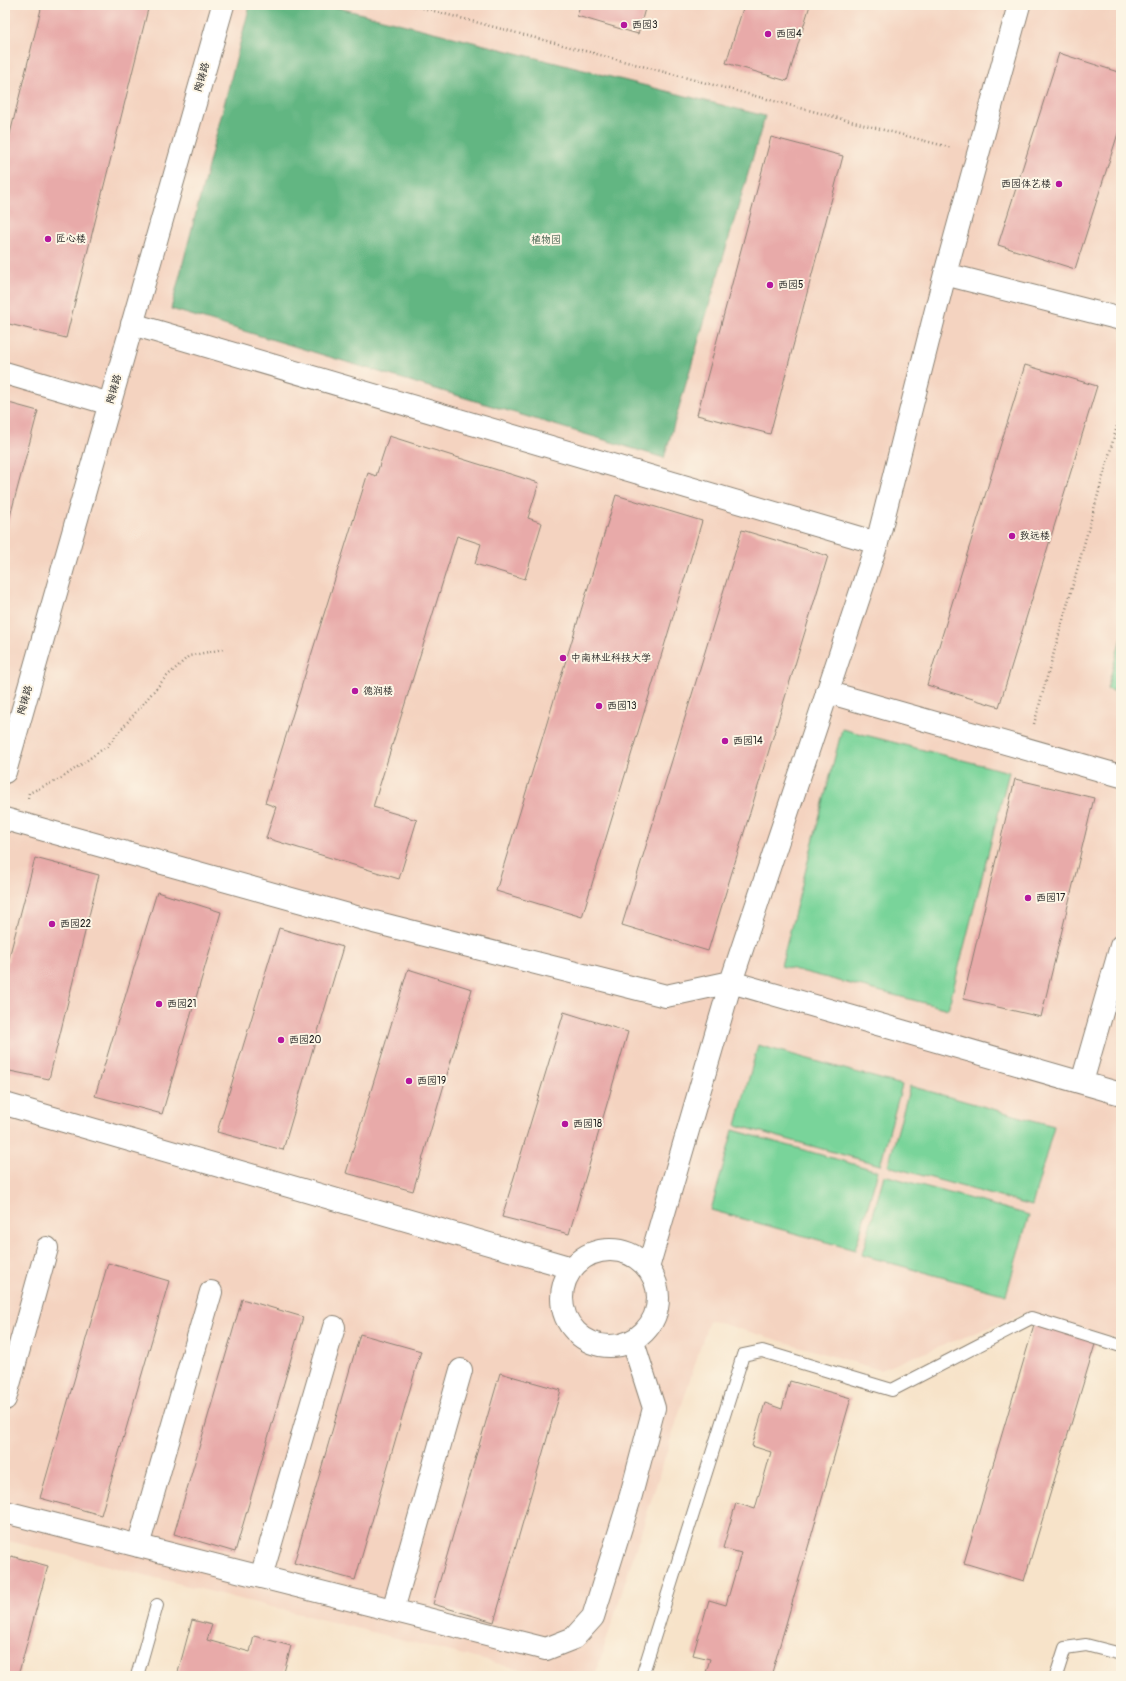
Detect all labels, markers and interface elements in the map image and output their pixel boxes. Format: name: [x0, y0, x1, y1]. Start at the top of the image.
place label: 西园3: [632, 19, 658, 31]
marker: 西园3: [619, 20, 629, 30]
place label: 西园4: [776, 28, 802, 40]
marker: 西园4: [763, 29, 773, 39]
street label: 陶铸路: [192, 61, 212, 93]
place label: 西园体艺楼: [1001, 178, 1051, 190]
marker: 西园体艺楼: [1054, 179, 1064, 189]
place label: 匠心楼: [56, 233, 86, 245]
marker: 匠心楼: [43, 234, 53, 244]
park label: 植物园: [531, 234, 561, 246]
place label: 西园5: [778, 279, 803, 291]
marker: 西园5: [765, 280, 775, 290]
street label: 陶铸路: [104, 373, 124, 405]
place label: 致远楼: [1020, 530, 1050, 542]
marker: 致远楼: [1007, 531, 1017, 541]
place label: 中南林业科技大学: [571, 652, 651, 664]
marker: 中南林业科技大学: [558, 653, 568, 663]
street label: 陶铸路: [15, 684, 35, 716]
place label: 德润楼: [363, 685, 393, 697]
marker: 德润楼: [350, 686, 360, 696]
place label: 西园13: [607, 700, 637, 712]
marker: 西园13: [594, 701, 604, 711]
place label: 西园14: [733, 735, 763, 747]
marker: 西园14: [720, 736, 730, 746]
place label: 西园17: [1036, 892, 1066, 904]
marker: 西园17: [1023, 893, 1033, 903]
place label: 西园22: [60, 918, 92, 930]
marker: 西园22: [47, 919, 57, 929]
place label: 西园21: [167, 998, 197, 1010]
marker: 西园21: [154, 999, 164, 1009]
place label: 西园20: [289, 1034, 322, 1046]
marker: 西园20: [276, 1035, 286, 1045]
place label: 西园19: [417, 1075, 446, 1087]
marker: 西园19: [404, 1076, 414, 1086]
place label: 西园18: [573, 1118, 602, 1130]
marker: 西园18: [560, 1119, 570, 1129]

